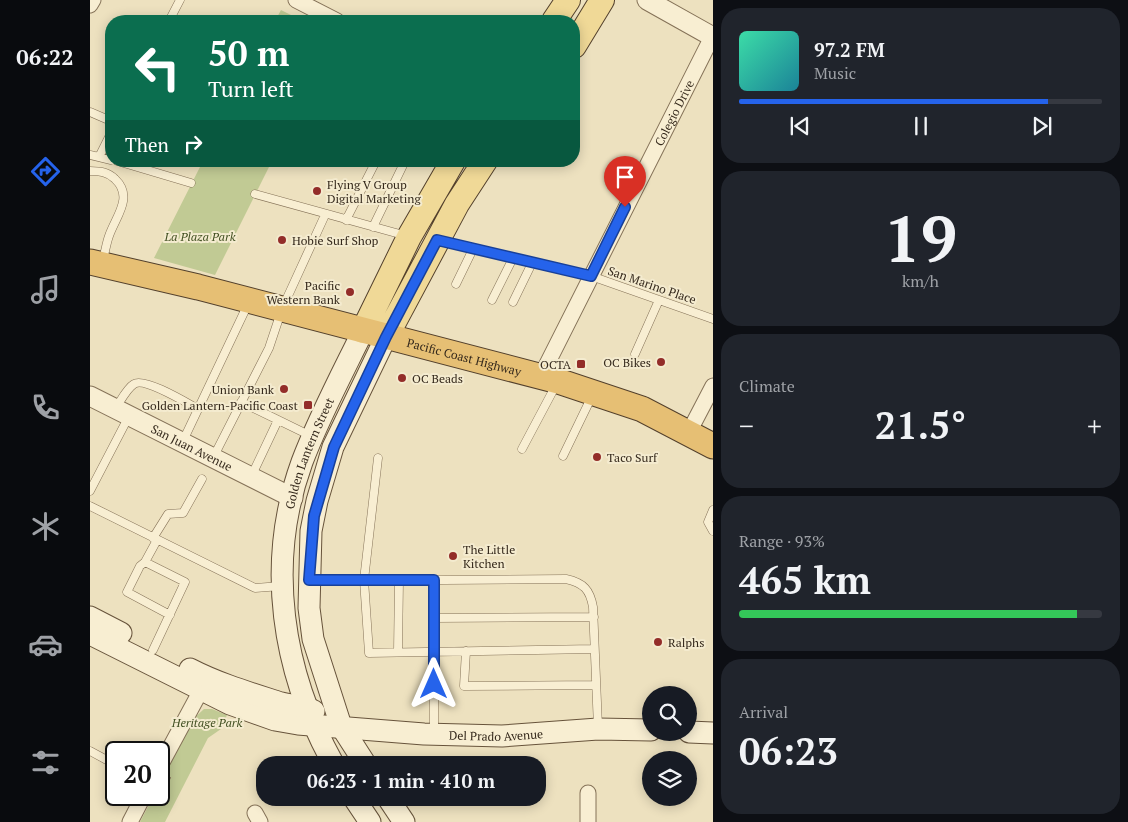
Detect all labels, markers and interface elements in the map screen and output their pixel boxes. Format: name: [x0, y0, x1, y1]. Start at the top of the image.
text: 50 m: [208, 30, 289, 76]
icon: left: [125, 35, 190, 100]
text: 97.2 FM: [814, 37, 885, 62]
text: 06:22: [16, 42, 74, 71]
text: Music: [814, 62, 856, 84]
text: Turn left: [208, 74, 294, 103]
street label: Colegio Drive: [651, 77, 697, 148]
icon: previous: [786, 112, 814, 140]
icon: pause: [907, 112, 935, 140]
icon: next: [1028, 112, 1056, 140]
icon: right: [179, 130, 207, 158]
text: Then: [125, 132, 169, 157]
icon: directions: [28, 154, 63, 189]
pin: [604, 156, 646, 207]
icon: arrive: [611, 163, 639, 191]
place label: Flying V Group Digital Marketing: [327, 177, 421, 206]
marker: Flying V Group Digital Marketing: [311, 185, 323, 197]
text: 19: [884, 194, 957, 281]
park label: La Plaza Park: [164, 229, 236, 244]
place label: Hobie Surf Shop: [292, 233, 379, 248]
marker: Hobie Surf Shop: [276, 234, 288, 246]
street label: San Marino Place: [606, 263, 698, 307]
text: km/h: [902, 270, 939, 292]
icon: music: [28, 272, 63, 307]
place label: Pacific Western Bank: [266, 278, 341, 307]
marker: Pacific Western Bank: [344, 286, 356, 298]
street label: Pacific Coast Highway: [405, 334, 524, 379]
place label: OC Bikes: [603, 355, 651, 370]
marker: OC Bikes: [655, 356, 667, 368]
place label: OCTA: [540, 357, 572, 372]
marker: OCTA: [575, 358, 587, 370]
place label: OC Beads: [412, 371, 463, 386]
marker: OC Beads: [396, 372, 408, 384]
text: Climate: [739, 375, 795, 397]
place label: Union Bank: [212, 382, 275, 397]
marker: Union Bank: [278, 383, 290, 395]
icon: phone: [28, 390, 63, 425]
street label: Golden Lantern Street: [281, 394, 337, 510]
place label: Golden Lantern-Pacific Coast: [142, 398, 299, 413]
marker: Golden Lantern-Pacific Coast: [302, 399, 314, 411]
text: 21.5°: [875, 400, 966, 450]
text: −: [739, 407, 754, 444]
text: +: [1087, 407, 1102, 444]
street label: San Juan Avenue: [149, 421, 235, 474]
place label: Taco Surf: [607, 450, 658, 465]
marker: Taco Surf: [591, 451, 603, 463]
icon: climate: [28, 509, 63, 544]
text: Range · 93%: [739, 530, 825, 552]
place label: The Little Kitchen: [463, 542, 515, 571]
marker: The Little Kitchen: [447, 550, 459, 562]
text: 465 km: [739, 555, 871, 605]
icon: car: [28, 627, 63, 662]
place label: Ralphs: [668, 635, 704, 650]
marker: Ralphs: [652, 636, 664, 648]
position arrow: [407, 657, 459, 709]
map controls: [642, 686, 697, 806]
button: search: [642, 686, 697, 741]
text: Arrival: [739, 701, 788, 723]
park label: Heritage Park: [171, 715, 242, 730]
street label: Del Prado Avenue: [449, 726, 544, 744]
text: 06:23: [739, 726, 838, 776]
speed limit sign: 20: [105, 741, 170, 806]
icon: filters: [28, 745, 63, 780]
button: layers: [642, 751, 697, 806]
text: 06:23 · 1 min · 410 m: [307, 768, 495, 793]

